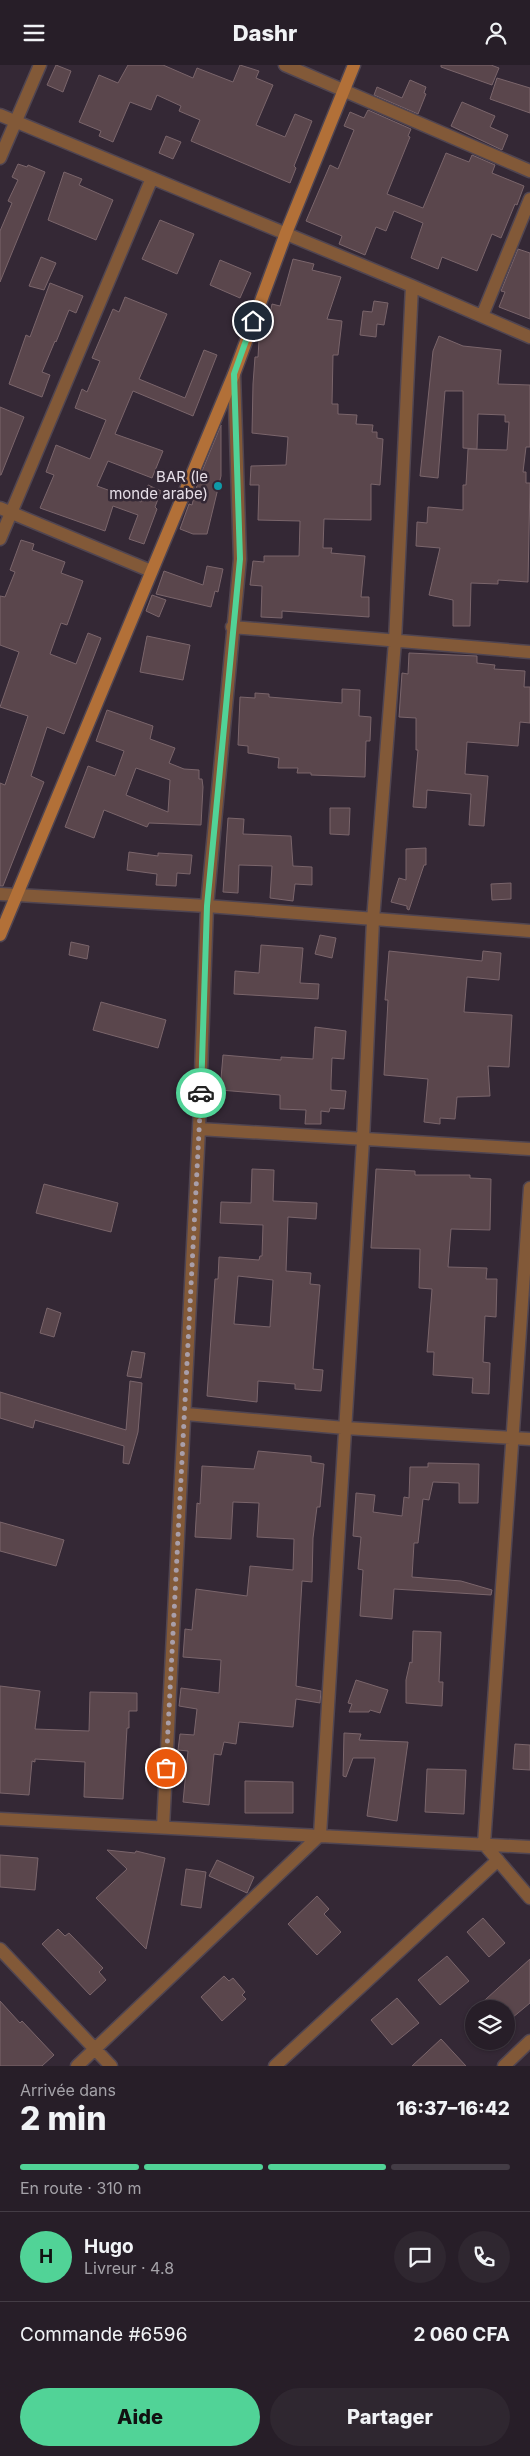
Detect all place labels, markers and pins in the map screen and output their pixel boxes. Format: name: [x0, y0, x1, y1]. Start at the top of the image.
pin: [232, 300, 274, 342]
place label: BAR (le monde arabe): [109, 467, 208, 503]
marker: BAR (le monde arabe): [212, 480, 224, 492]
pin: [145, 1747, 187, 1789]

